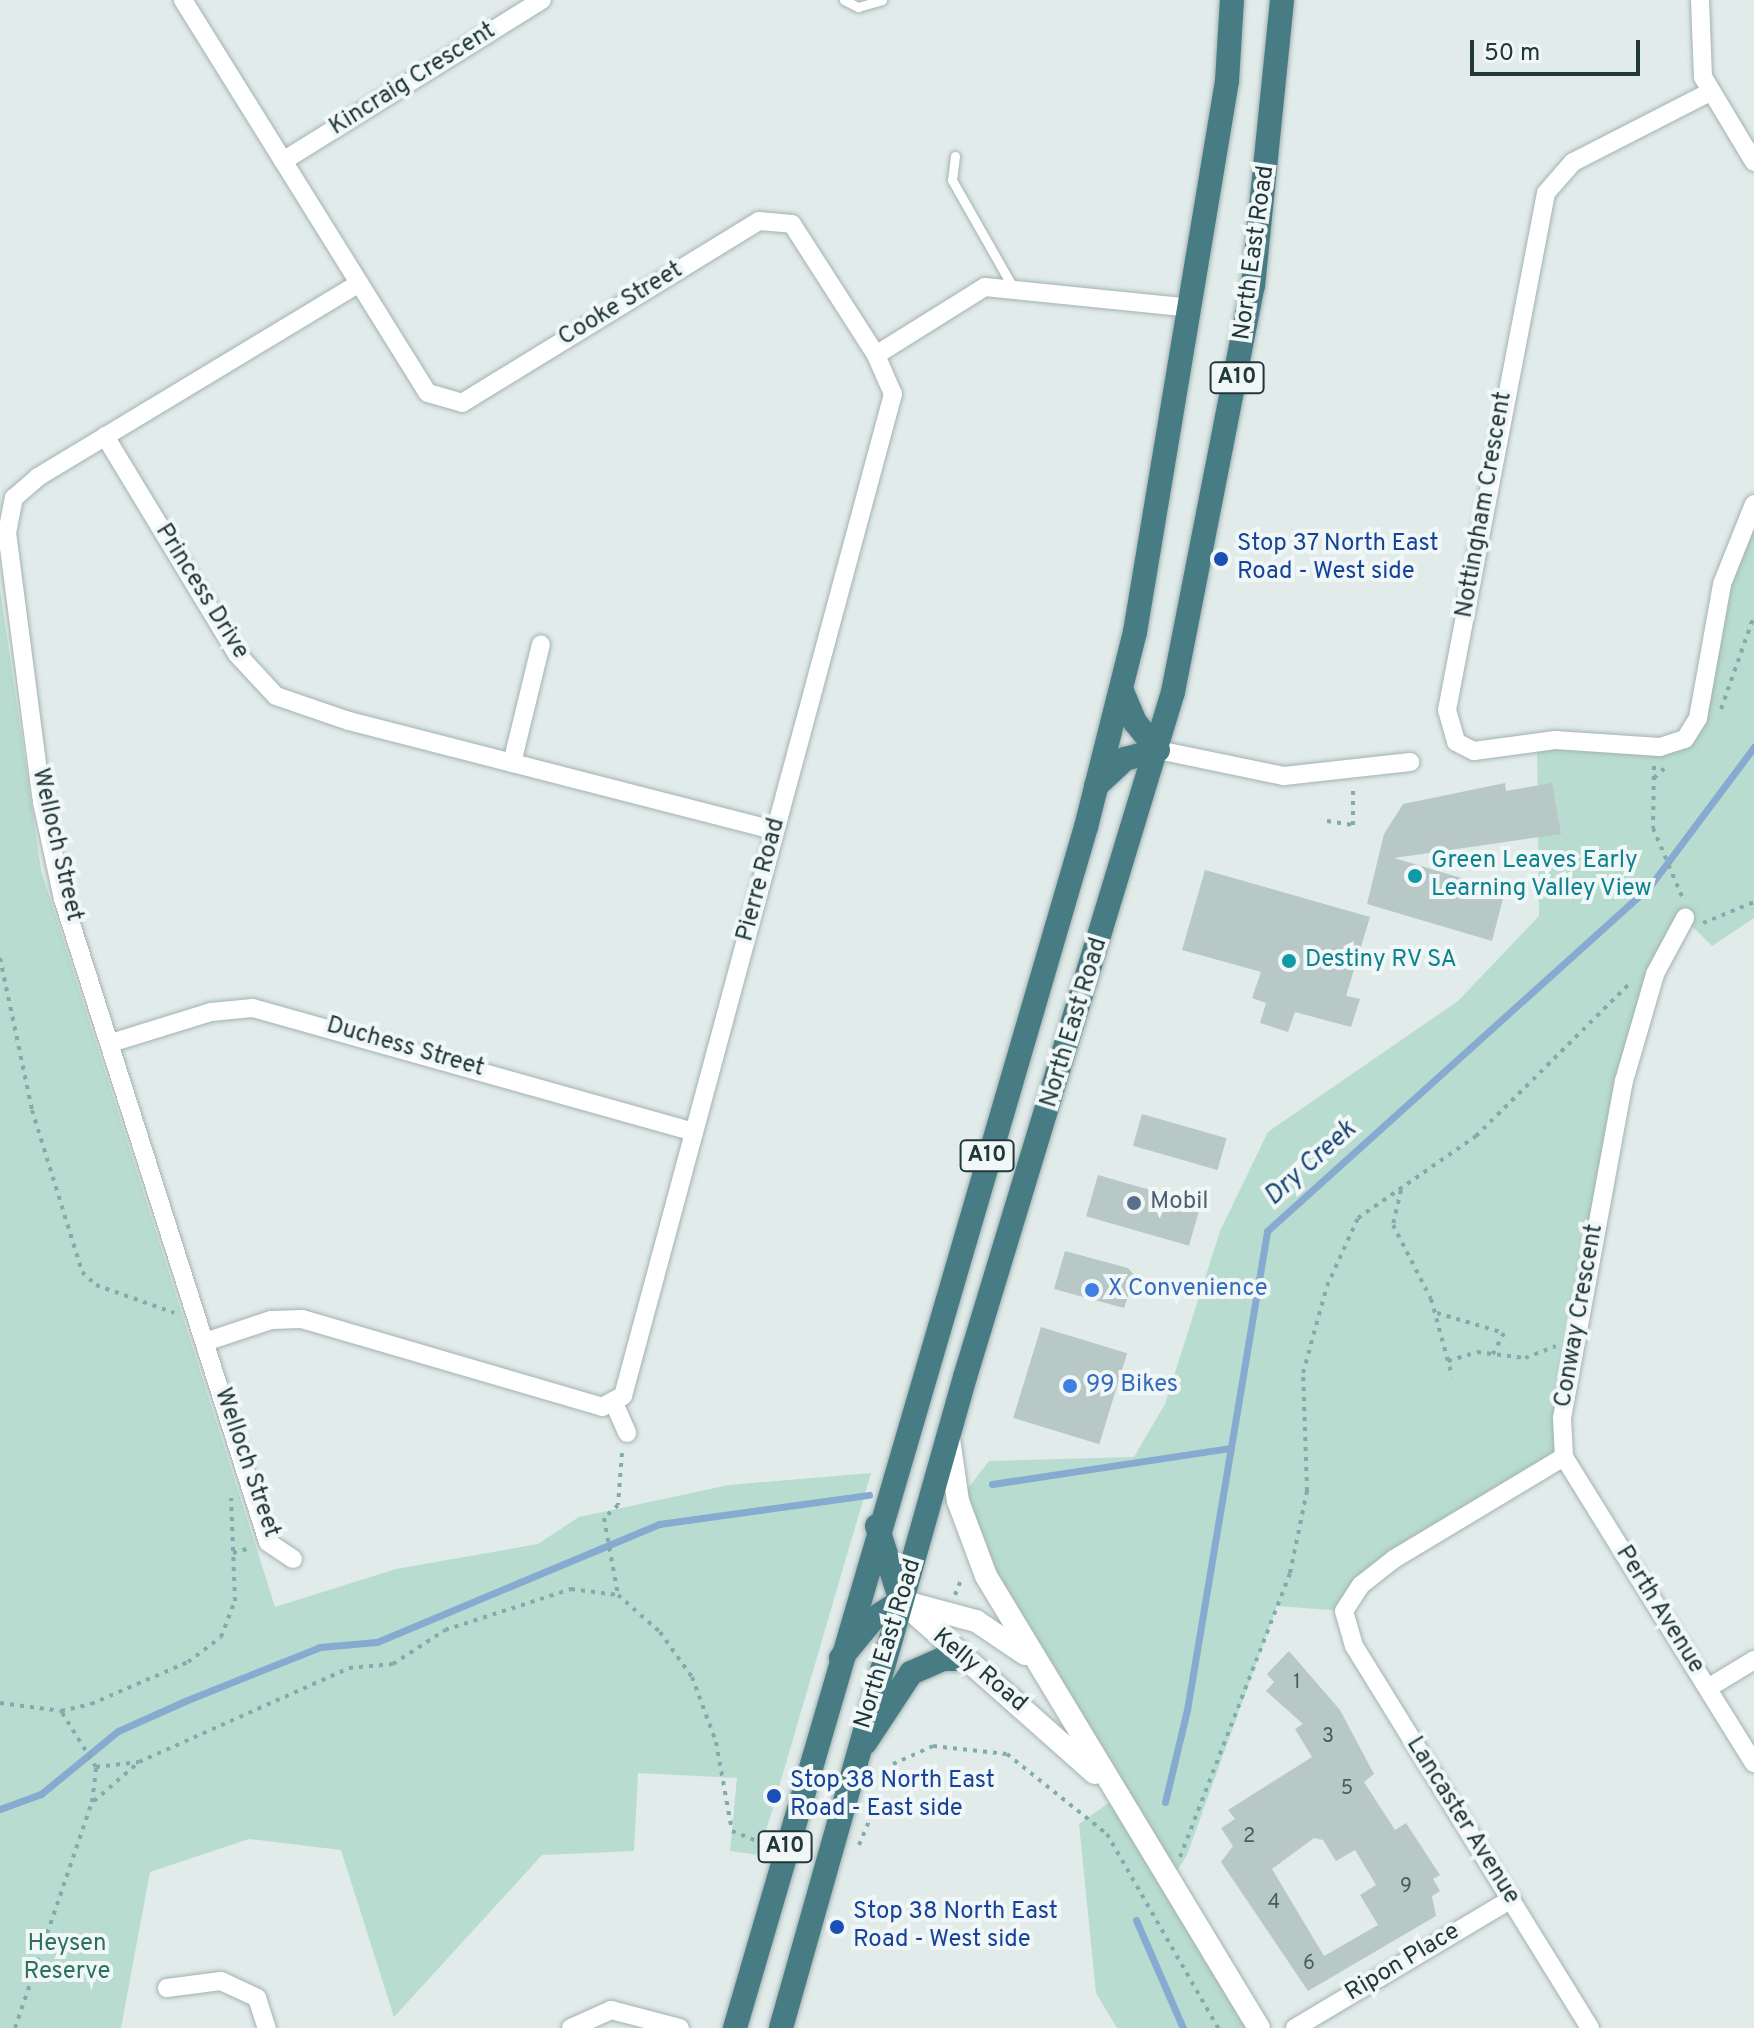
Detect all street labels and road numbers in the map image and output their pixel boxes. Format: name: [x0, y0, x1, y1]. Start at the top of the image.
street label: Kincraig Crescent: [325, 17, 501, 143]
street label: North East Road: [1228, 164, 1282, 342]
street label: Cooke Street: [554, 257, 688, 353]
road number: A10: [1209, 360, 1265, 396]
street label: Nottingham Crescent: [1451, 390, 1519, 620]
street label: Princess Drive: [148, 519, 254, 665]
street label: Welloch Street: [24, 766, 88, 924]
street label: Pierre Road: [732, 815, 792, 945]
street label: North East Road: [1036, 935, 1114, 1111]
street label: Duchess Street: [323, 1012, 487, 1084]
road number: A10: [959, 1138, 1015, 1174]
street label: Conway Crescent: [1550, 1222, 1610, 1410]
street label: Welloch Street: [207, 1384, 285, 1542]
street label: Perth Avenue: [1608, 1540, 1710, 1680]
street label: North East Road: [850, 1556, 928, 1732]
street label: Kelly Road: [926, 1623, 1032, 1719]
street label: Lancaster Avenue: [1399, 1732, 1525, 1910]
road number: A10: [757, 1829, 813, 1865]
street label: Ripon Place: [1341, 1918, 1465, 2008]

